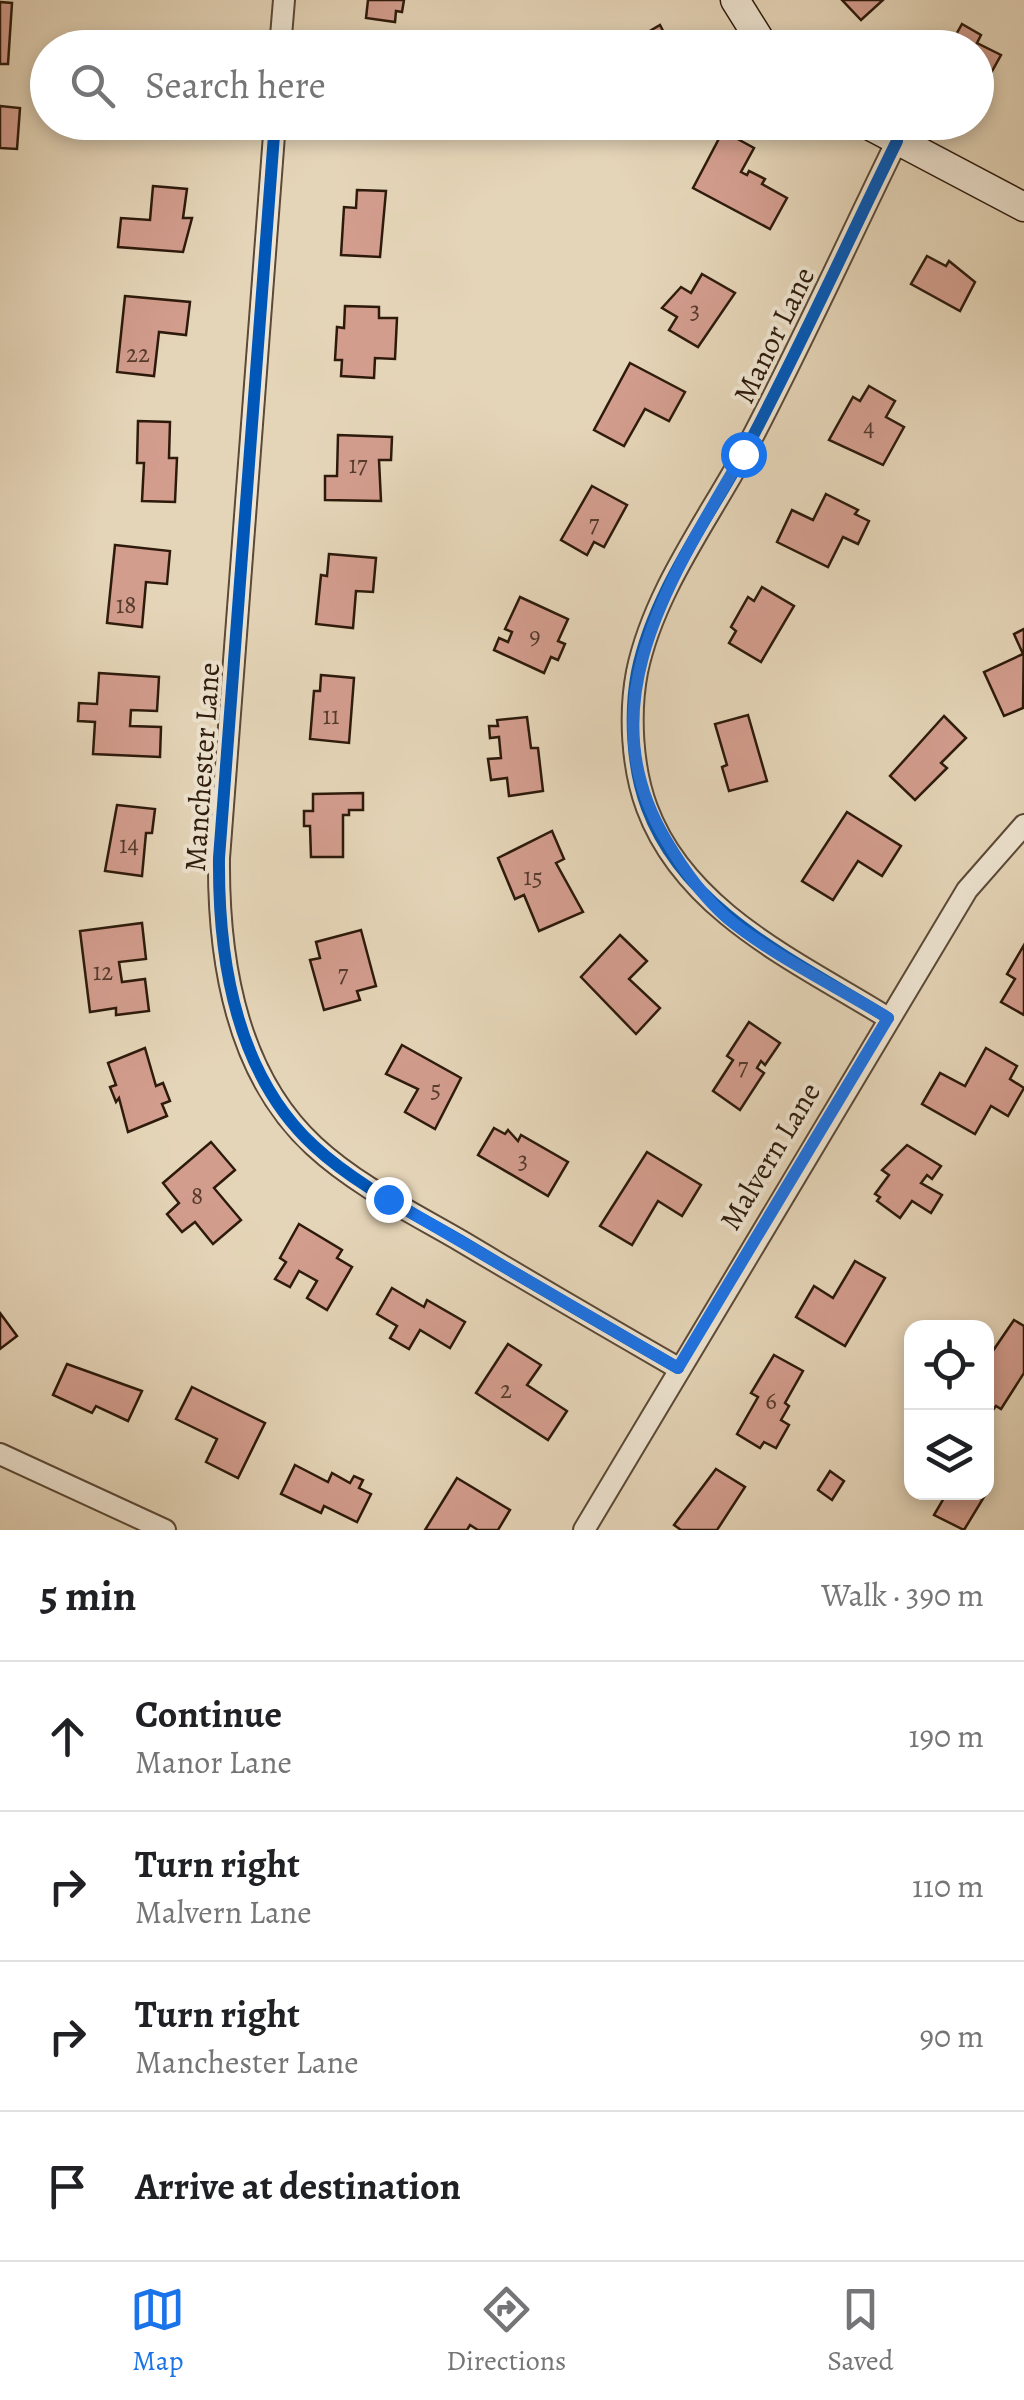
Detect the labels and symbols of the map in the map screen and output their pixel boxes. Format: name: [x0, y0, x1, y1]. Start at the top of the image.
street label: Manor Lane: [724, 260, 824, 410]
house number: 3: [690, 293, 700, 327]
house number: 22: [126, 337, 150, 371]
house number: 4: [863, 411, 875, 445]
route start: [721, 432, 767, 478]
house number: 17: [348, 448, 368, 482]
house number: 7: [589, 507, 600, 541]
house number: 18: [116, 588, 136, 622]
house number: 9: [529, 619, 541, 653]
street label: Manchester Lane: [175, 661, 229, 873]
house number: 11: [322, 699, 340, 733]
house number: 14: [119, 828, 139, 862]
house number: 15: [523, 860, 543, 894]
house number: 12: [93, 955, 113, 989]
house number: 7: [338, 957, 349, 991]
house number: 7: [738, 1050, 749, 1084]
house number: 5: [431, 1072, 441, 1106]
street label: Malvern Lane: [710, 1075, 830, 1237]
house number: 3: [518, 1143, 528, 1177]
route end: [366, 1177, 412, 1223]
house number: 8: [191, 1179, 203, 1213]
house number: 2: [500, 1373, 512, 1407]
house number: 6: [765, 1384, 777, 1418]

